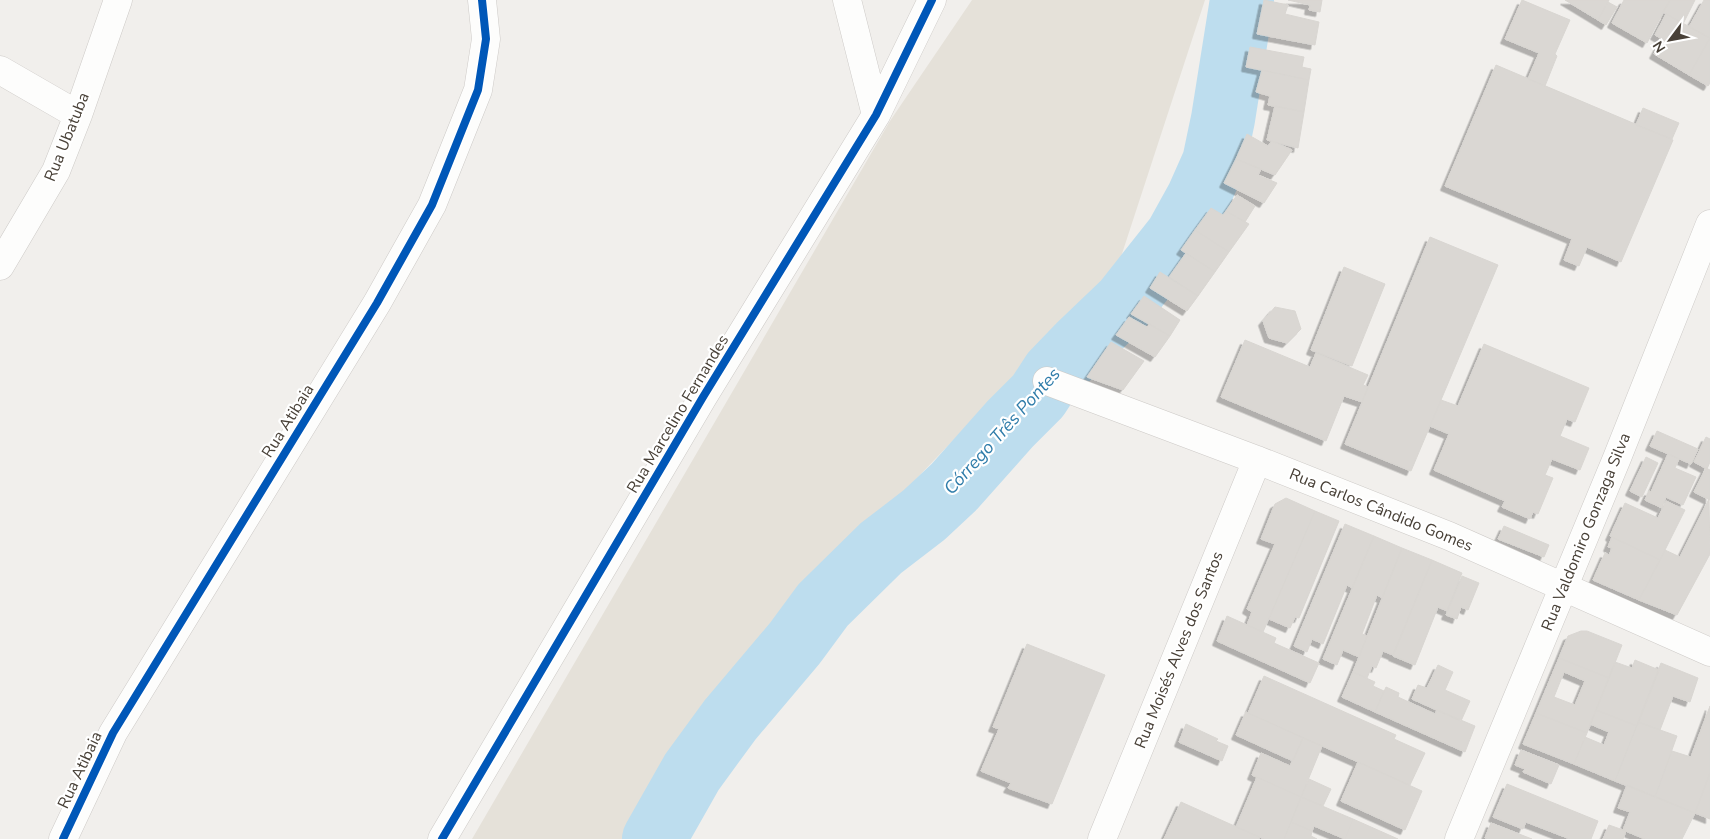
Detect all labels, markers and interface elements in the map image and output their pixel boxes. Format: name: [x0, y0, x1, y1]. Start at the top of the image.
north arrow: [1645, 15, 1695, 65]
text: N: [1649, 37, 1670, 56]
street label: Rua Ubatuba: [39, 89, 95, 185]
street label: Rua Marcelino Fernandes: [622, 331, 734, 497]
water label: Córrego Três Pontes: [938, 362, 1066, 500]
street label: Rua Atibaia: [257, 380, 319, 462]
street label: Rua Valdomiro Gonzaga Silva: [1536, 430, 1636, 634]
street label: Rua Carlos Cândido Gomes: [1286, 463, 1476, 557]
street label: Rua Moisés Alves dos Santos: [1129, 548, 1229, 752]
street label: Rua Atibaia: [52, 728, 108, 812]

